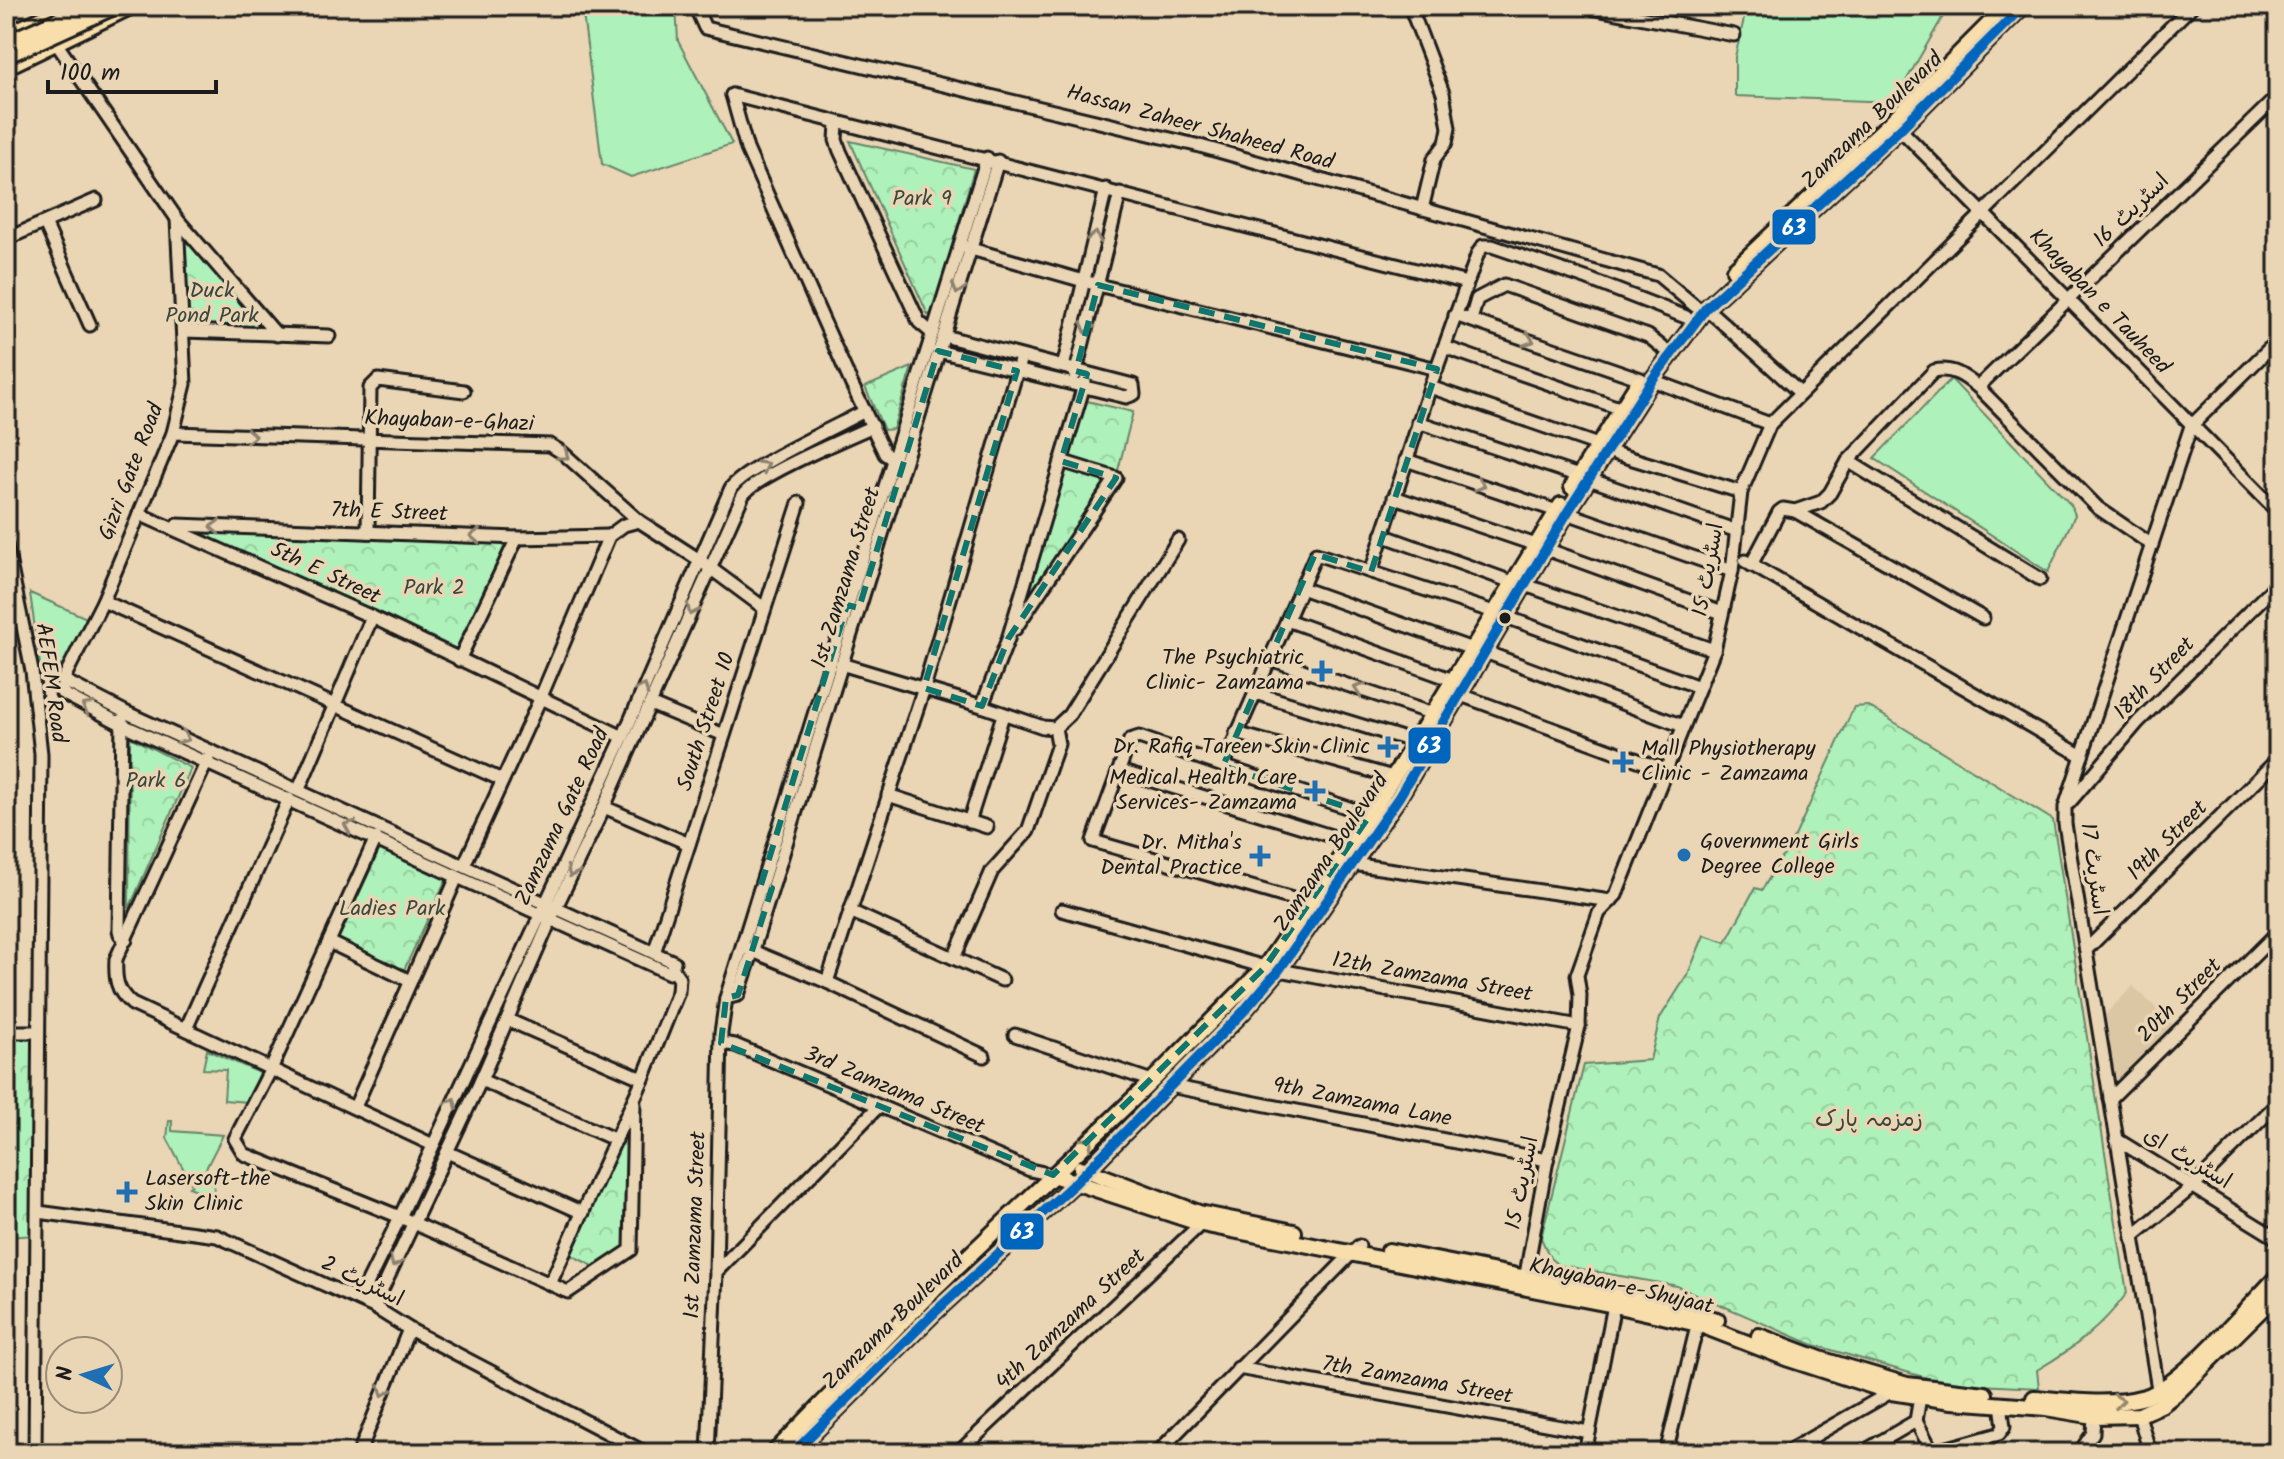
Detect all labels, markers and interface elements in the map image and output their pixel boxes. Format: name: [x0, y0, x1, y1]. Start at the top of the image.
street label: Zamzama Boulevard: [1794, 43, 1953, 198]
scale bar: [48, 44, 216, 94]
text: 100 m: [60, 54, 120, 93]
street label: Hassan Zaheer Shaheed Road: [1062, 75, 1339, 181]
street label: اسٹریٹ 16: [2086, 165, 2178, 257]
park label: Park 9: [892, 182, 952, 217]
line badge: 63: [1771, 208, 1817, 246]
text: 63: [1782, 212, 1806, 247]
street label: Khayaban e Tauheed: [2020, 221, 2179, 384]
one-way arrow: [1086, 231, 1103, 245]
park label: Duck Pond Park: [165, 274, 259, 334]
one-way arrow: [951, 282, 967, 295]
one-way arrow: [1080, 320, 1097, 334]
one-way arrow: [1521, 331, 1535, 347]
street label: Gizri Gate Road: [90, 397, 175, 546]
street label: Khayaban-e-Ghazi: [363, 402, 535, 442]
one-way arrow: [245, 427, 258, 444]
one-way arrow: [555, 445, 570, 459]
one-way arrow: [756, 460, 770, 475]
one-way arrow: [1472, 475, 1486, 491]
street label: 1st Zamzama Street: [803, 483, 891, 673]
street label: 7th E Street: [330, 493, 448, 533]
one-way arrow: [208, 518, 221, 535]
street label: اسٹریٹ 15: [1684, 520, 1734, 620]
one-way arrow: [468, 528, 481, 545]
street label: 5th E Street: [264, 533, 386, 615]
park label: Park 2: [403, 571, 465, 606]
one-way arrow: [686, 602, 702, 616]
unlabelled marker: [1497, 610, 1513, 626]
street label: AEFEM Road: [24, 621, 76, 746]
street label: 18th Street: [2106, 629, 2204, 729]
place label: The Psychiatric Clinic- Zamzama: [1145, 641, 1304, 701]
street label: South Street 10: [668, 648, 746, 796]
marker: The Psychiatric Clinic- Zamzama: [1311, 660, 1333, 682]
one-way arrow: [1352, 682, 1366, 698]
one-way arrow: [633, 683, 649, 698]
one-way arrow: [80, 701, 95, 717]
street label: Zamzama Gate Road: [506, 721, 620, 912]
line badge: 63: [1407, 726, 1452, 765]
one-way arrow: [175, 729, 190, 745]
place label: Dr. Rafiq Tareen Skin Clinic: [1112, 730, 1370, 765]
text: 63: [1417, 730, 1441, 765]
place label: Mall Physiotherapy Clinic - Zamzama: [1641, 732, 1816, 792]
marker: Dr. Rafiq Tareen Skin Clinic: [1377, 736, 1399, 758]
marker: Mall Physiotherapy Clinic - Zamzama: [1612, 751, 1634, 773]
place label: Medical Health Care Services- Zamzama: [1109, 761, 1297, 821]
park label: Park 6: [126, 764, 186, 799]
street label: Zamzama Boulevard: [1266, 765, 1399, 940]
marker: Medical Health Care Services- Zamzama: [1304, 780, 1326, 802]
street label: 19th Street: [2119, 792, 2217, 890]
one-way arrow: [343, 820, 357, 836]
street label: اسٹریٹ 17: [2069, 821, 2117, 917]
place label: Government Girls Degree College: [1700, 825, 1859, 885]
place label: Dr. Mitha's Dental Practice: [1100, 826, 1243, 886]
marker: Dr. Mitha's Dental Practice: [1249, 845, 1271, 867]
marker: Government Girls Degree College: [1675, 846, 1693, 864]
one-way arrow: [566, 864, 582, 879]
park label: Ladies Park: [339, 892, 446, 927]
street label: 12th Zamzama Street: [1329, 943, 1535, 1013]
street label: 20th Street: [2129, 950, 2231, 1052]
street label: 3rd Zamzama Street: [798, 1037, 990, 1145]
street label: 9th Zamzama Lane: [1269, 1068, 1455, 1138]
one-way arrow: [442, 1097, 458, 1112]
park label: زمزمہ پارک: [1815, 1103, 1923, 1138]
street label: اسٹریٹ ای: [2136, 1119, 2238, 1199]
street label: 1st Zamzama Street: [675, 1130, 717, 1319]
street label: اسٹریٹ 15: [1497, 1133, 1549, 1233]
one-way arrow: [1079, 1136, 1093, 1151]
place label: Lasersoft-the Skin Clinic: [145, 1162, 270, 1222]
marker: Lasersoft-the Skin Clinic: [116, 1181, 138, 1203]
line badge: 63: [999, 1212, 1045, 1251]
text: 63: [1010, 1216, 1034, 1251]
street label: 4th Zamzama Street: [988, 1240, 1155, 1399]
street label: Zamzama Boulevard: [815, 1244, 974, 1399]
street label: اسٹریٹ 2: [314, 1247, 410, 1317]
street label: Khayaban-e-Shujaat: [1525, 1249, 1717, 1325]
one-way arrow: [389, 1253, 405, 1268]
north arrow: [44, 1335, 124, 1415]
street label: 7th Zamzama Street: [1319, 1347, 1516, 1415]
text: N: [49, 1366, 84, 1382]
one-way arrow: [377, 1383, 394, 1397]
one-way arrow: [2113, 1392, 2126, 1409]

